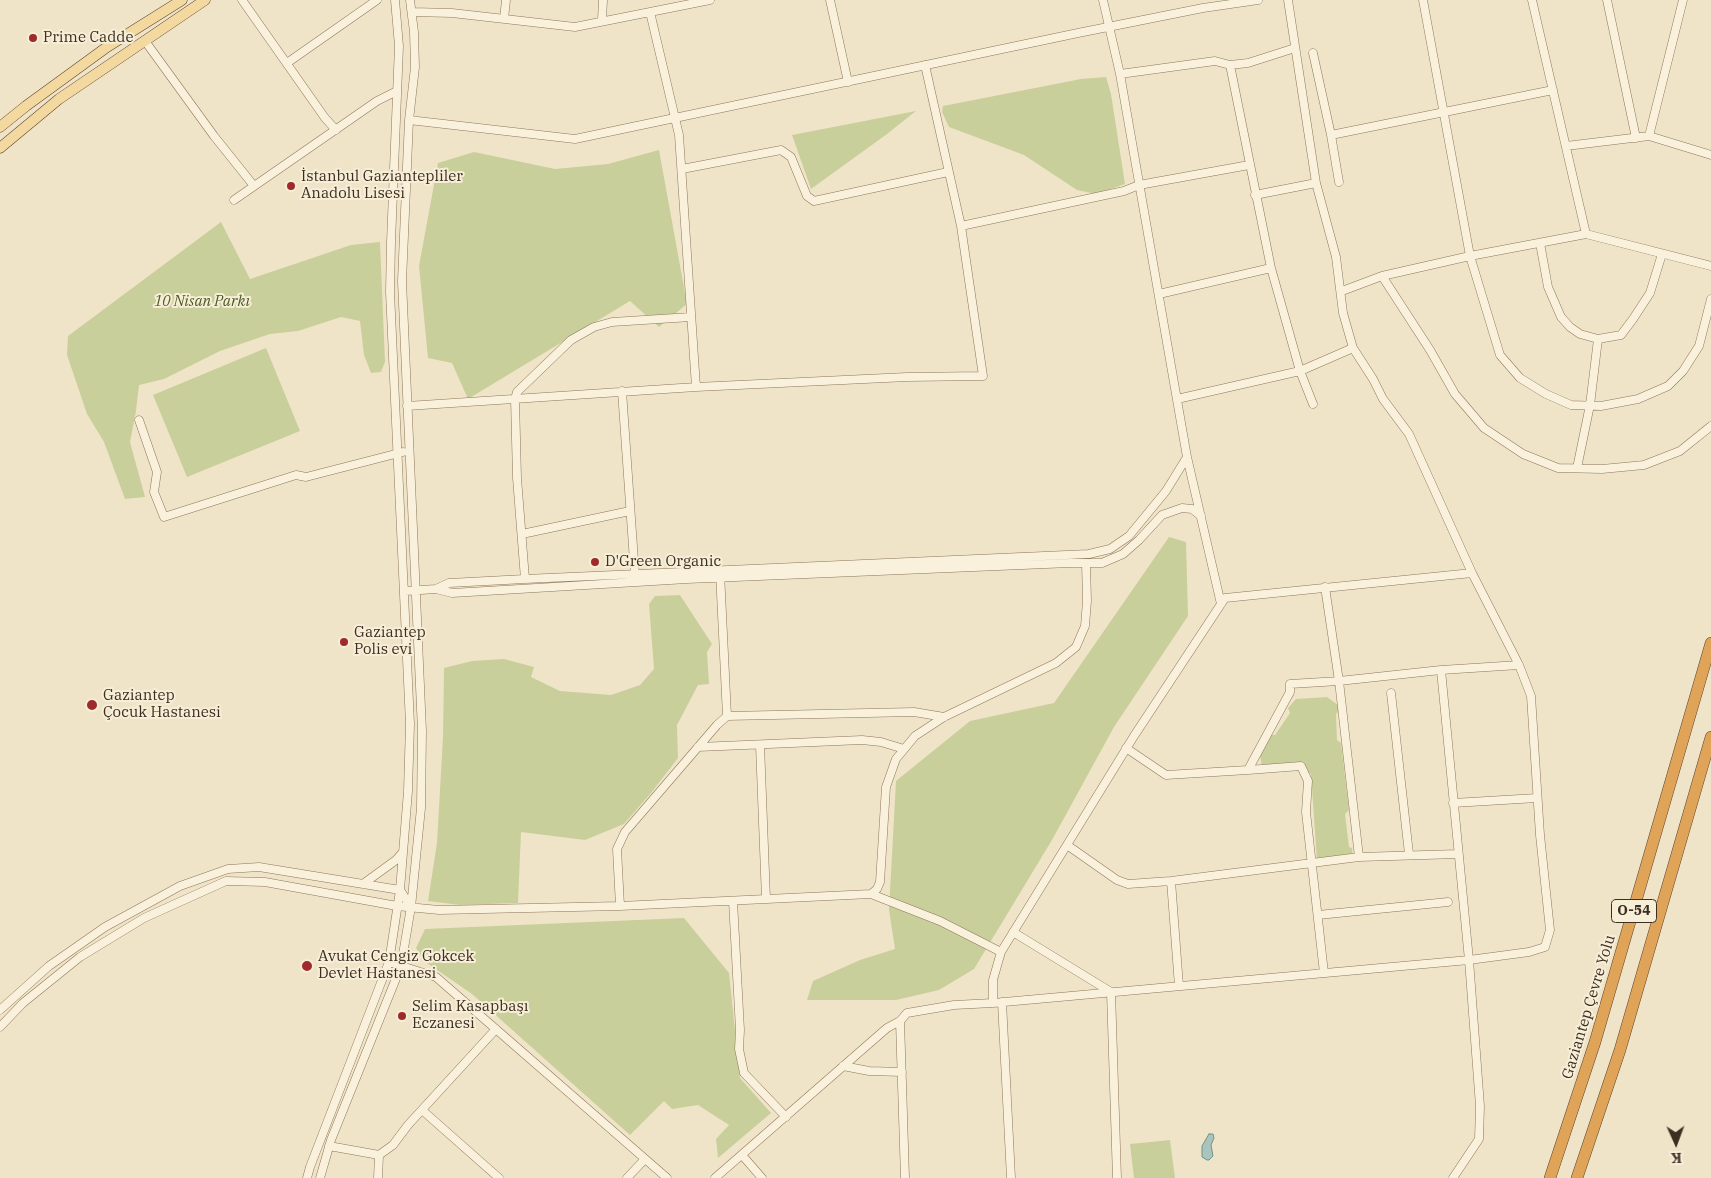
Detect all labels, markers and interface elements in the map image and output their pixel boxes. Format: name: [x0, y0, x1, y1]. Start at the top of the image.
place label: Prime Cadde: [43, 29, 133, 47]
marker: Prime Cadde: [27, 32, 39, 44]
place label: İstanbul Gaziantepliler Anadolu Lisesi: [301, 168, 463, 203]
marker: İstanbul Gaziantepliler Anadolu Lisesi: [285, 180, 297, 192]
park label: 10 Nisan Parkı: [154, 293, 250, 311]
place label: D'Green Organic: [605, 553, 721, 571]
marker: D'Green Organic: [589, 556, 601, 568]
place label: Gaziantep Polis evi: [354, 624, 426, 659]
marker: Gaziantep Polis evi: [338, 636, 350, 648]
place label: Gaziantep Çocuk Hastanesi: [103, 687, 221, 722]
marker: Gaziantep Çocuk Hastanesi: [85, 698, 99, 712]
road number: O-54: [1612, 899, 1656, 922]
street label: Gaziantep Çevre Yolu: [1558, 933, 1620, 1081]
place label: Avukat Cengiz Gokcek Devlet Hastanesi: [318, 948, 474, 983]
marker: Avukat Cengiz Gokcek Devlet Hastanesi: [300, 959, 314, 973]
place label: Selim Kasapbaşı Eczanesi: [412, 998, 528, 1033]
marker: Selim Kasapbaşı Eczanesi: [396, 1010, 408, 1022]
north arrow: [1651, 1118, 1701, 1168]
text: K: [1671, 1149, 1682, 1167]

